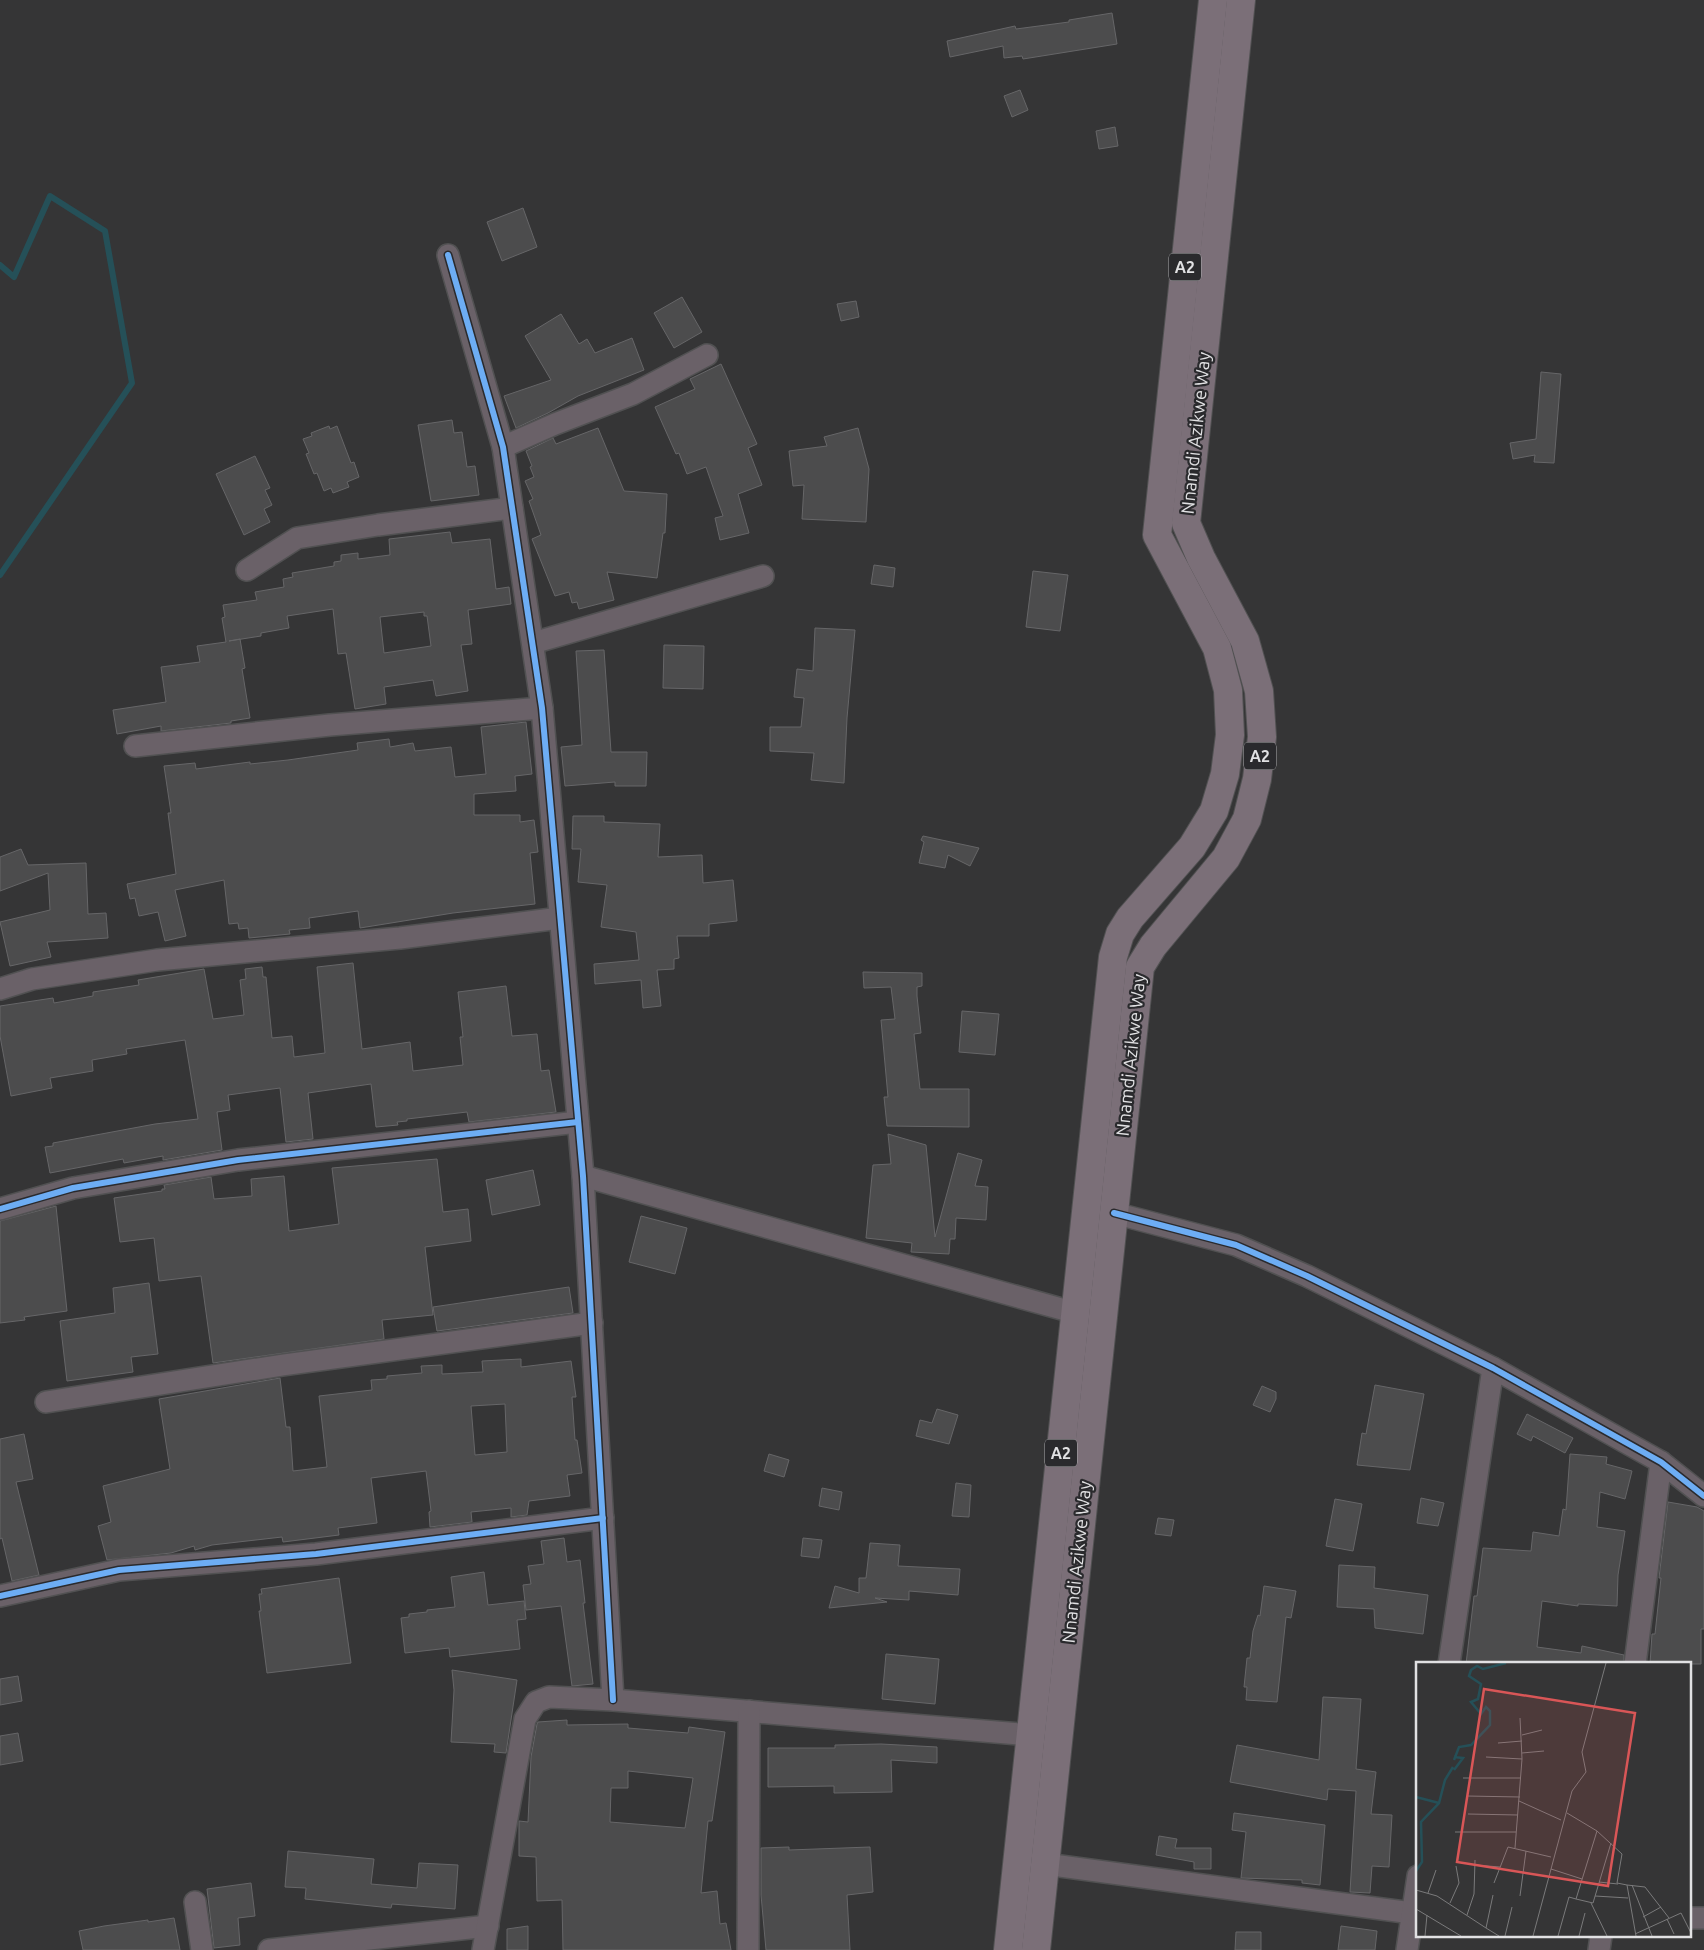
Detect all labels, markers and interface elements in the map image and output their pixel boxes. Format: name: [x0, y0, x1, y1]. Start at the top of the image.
road number: A2: [1169, 253, 1201, 280]
street label: Nnamdi Azikwe Way: [1177, 351, 1213, 515]
road number: A2: [1244, 742, 1276, 769]
street label: Nnamdi Azikwe Way: [1112, 973, 1148, 1137]
road number: A2: [1045, 1440, 1077, 1466]
street label: Nnamdi Azikwe Way: [1058, 1480, 1094, 1644]
inset map: [1416, 1662, 1692, 1938]

